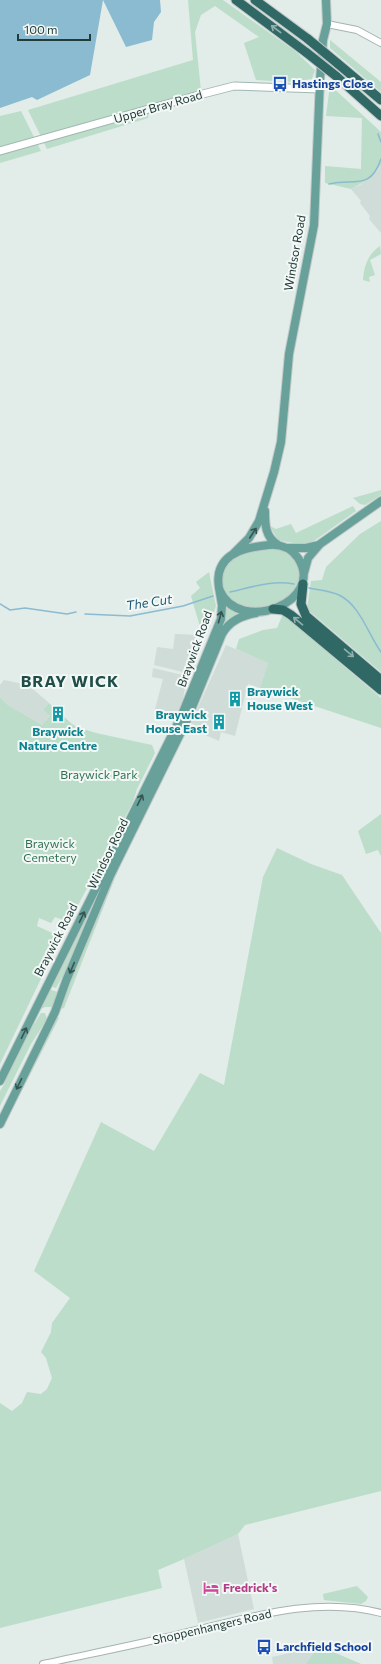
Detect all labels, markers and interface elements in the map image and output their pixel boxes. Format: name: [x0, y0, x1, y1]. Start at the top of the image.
scale bar: [18, 16, 90, 42]
text: 100 m: [24, 22, 58, 36]
one-way arrow: [271, 25, 282, 33]
bus stop icon: Hastings Close: [271, 75, 289, 93]
place label: Hastings Close: [292, 76, 373, 90]
street label: Upper Bray Road: [112, 87, 204, 125]
street label: Windsor Road: [280, 214, 308, 292]
one-way arrow: [249, 527, 257, 538]
water label: The Cut: [125, 590, 174, 614]
street label: Braywick Road: [174, 609, 214, 689]
one-way arrow: [217, 611, 225, 624]
one-way arrow: [293, 616, 303, 625]
one-way arrow: [344, 648, 354, 657]
district label: BRAY WICK: [21, 671, 119, 690]
place label: Braywick House West: [247, 684, 313, 712]
building icon: Braywick House West: [226, 690, 244, 708]
building icon: Braywick Nature Centre: [49, 705, 67, 723]
place label: Braywick House East: [146, 707, 207, 735]
building icon: Braywick House East: [210, 713, 228, 731]
place label: Braywick Nature Centre: [19, 724, 97, 752]
park label: Braywick Park: [60, 767, 138, 781]
one-way arrow: [137, 794, 144, 806]
street label: Windsor Road: [84, 816, 130, 891]
park label: Braywick Cemetery: [23, 836, 77, 864]
street label: Braywick Road: [31, 901, 80, 978]
one-way arrow: [79, 911, 86, 923]
one-way arrow: [67, 962, 75, 974]
one-way arrow: [21, 1027, 28, 1039]
one-way arrow: [15, 1078, 22, 1090]
hotel icon: Fredrick's: [202, 1579, 220, 1597]
place label: Fredrick's: [223, 1580, 278, 1594]
street label: Shoppenhangers Road: [151, 1606, 273, 1647]
bus stop icon: Larchfield School: [255, 1638, 273, 1656]
place label: Larchfield School: [276, 1639, 372, 1653]

